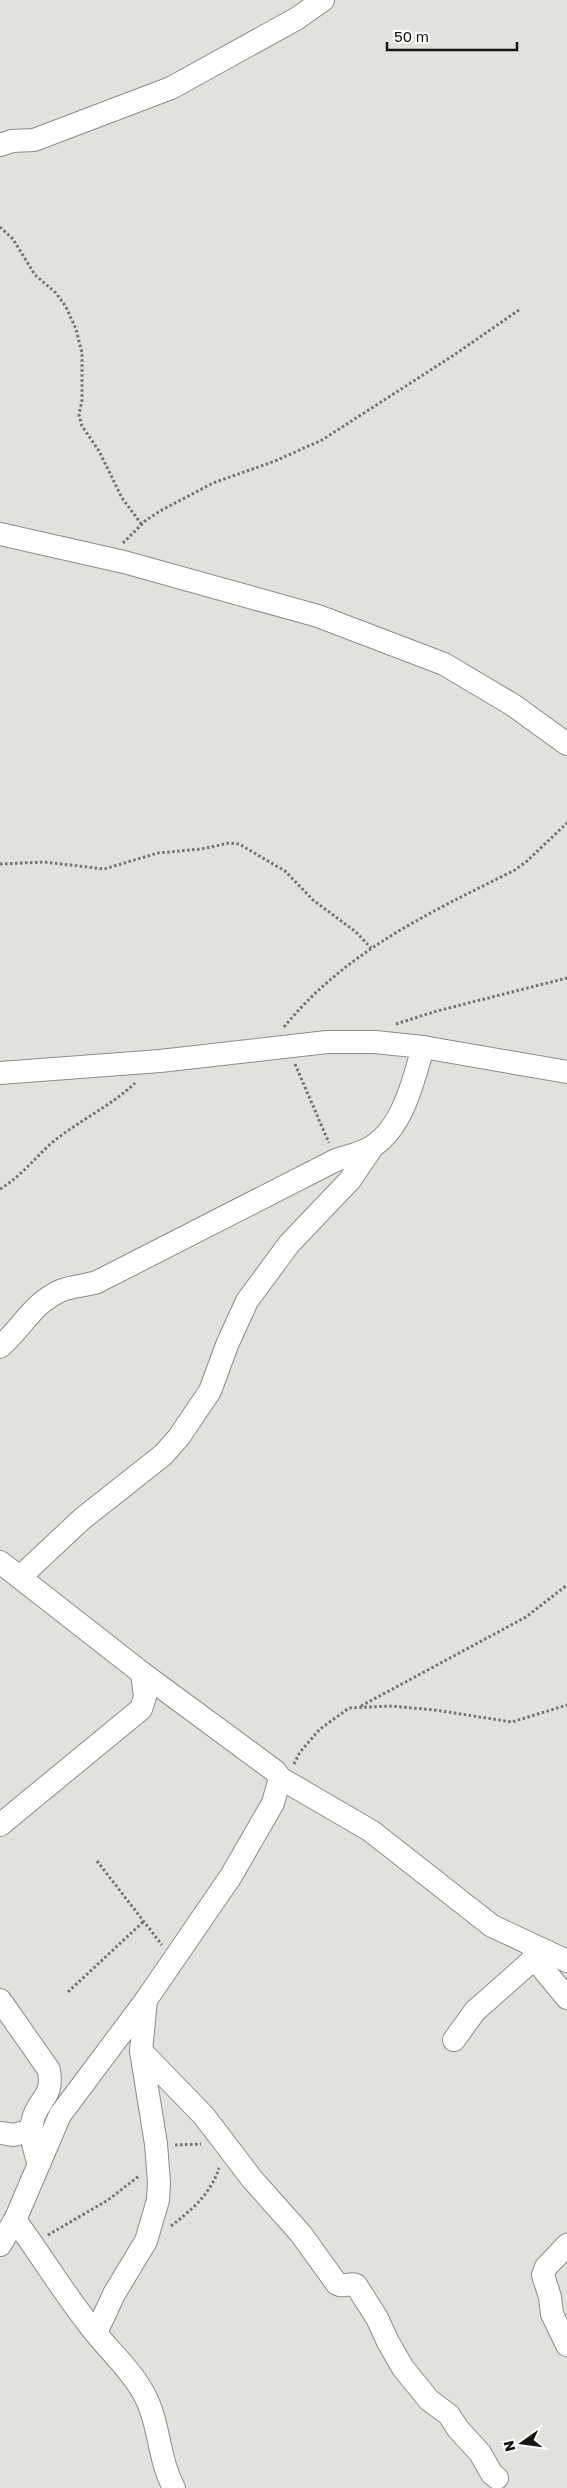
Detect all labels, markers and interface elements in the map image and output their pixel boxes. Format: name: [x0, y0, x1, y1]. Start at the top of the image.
scale bar: [387, 20, 517, 52]
text: 50 m: [394, 27, 429, 45]
north arrow: [497, 2418, 547, 2468]
text: N: [499, 2439, 518, 2453]

